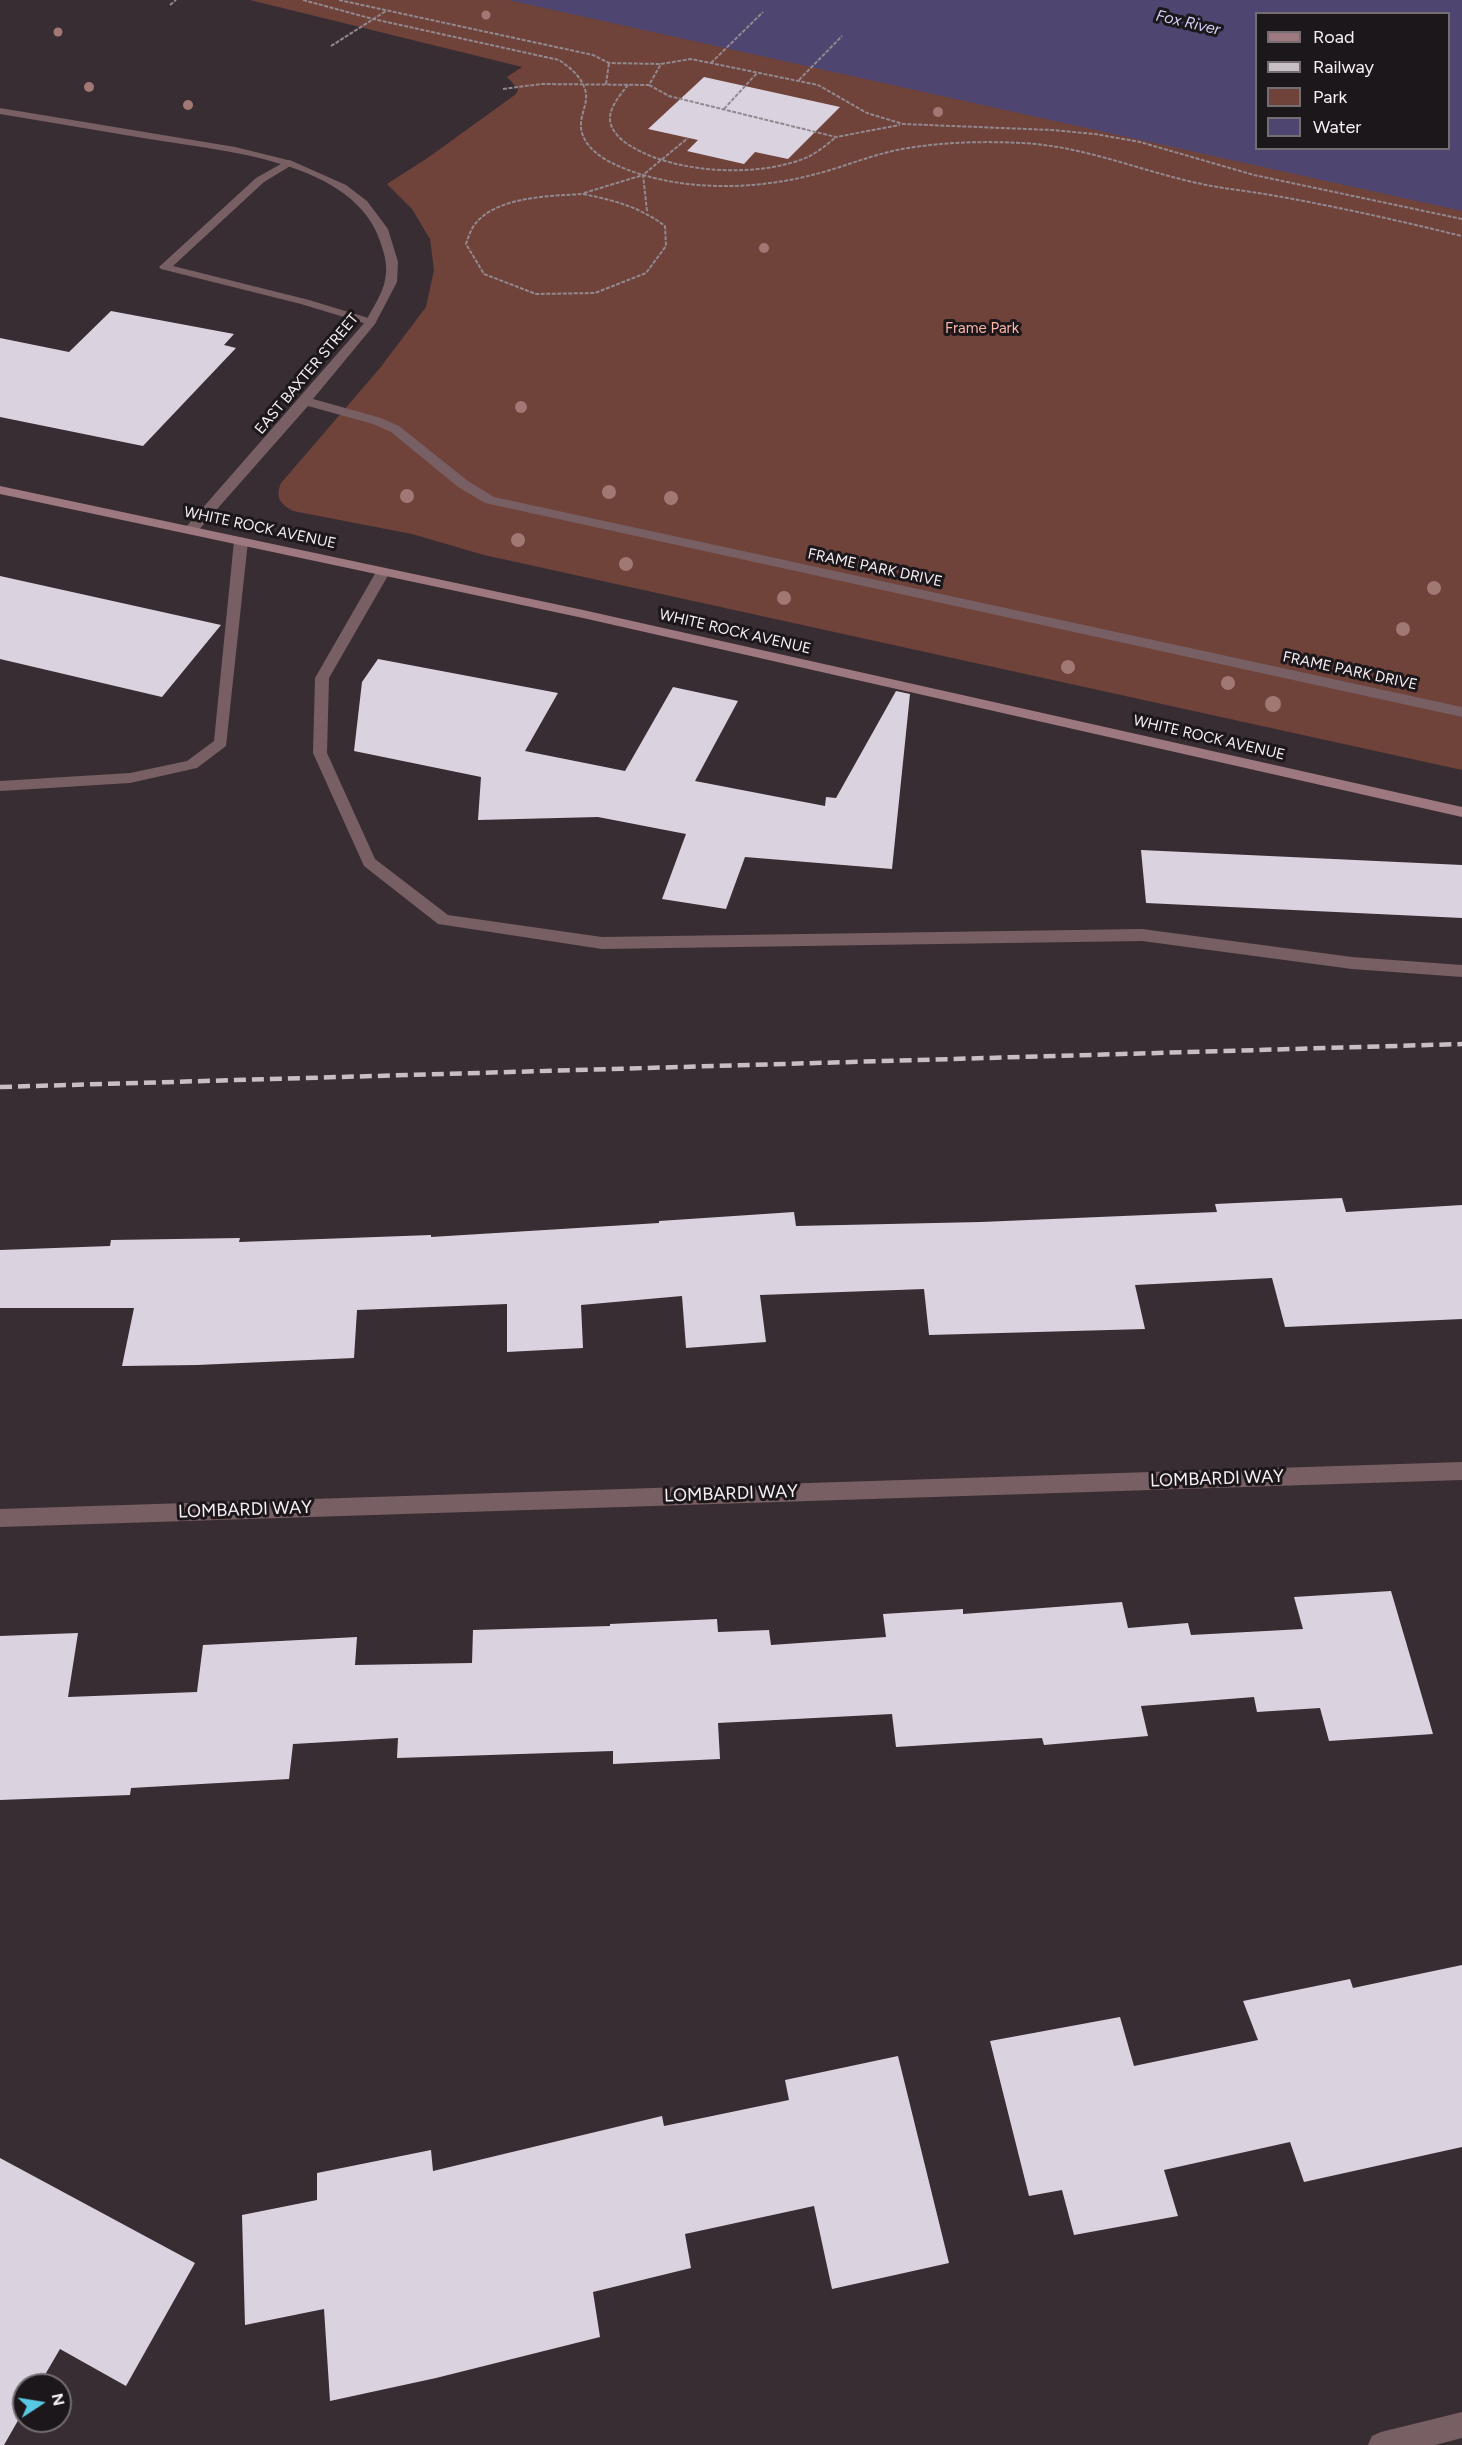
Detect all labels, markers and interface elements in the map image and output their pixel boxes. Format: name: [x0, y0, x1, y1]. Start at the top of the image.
water label: Fox River: [1154, 6, 1222, 40]
legend: [1255, 12, 1450, 150]
text: Road: [1313, 26, 1354, 48]
text: Railway: [1313, 56, 1374, 78]
text: Park: [1313, 86, 1347, 108]
text: Water: [1313, 116, 1361, 138]
street label: EAST BAXTER STREET: [251, 310, 363, 438]
park label: Frame Park: [945, 320, 1019, 338]
street label: WHITE ROCK AVENUE: [182, 503, 338, 553]
street label: FRAME PARK DRIVE: [806, 545, 944, 591]
street label: WHITE ROCK AVENUE: [657, 606, 813, 658]
street label: FRAME PARK DRIVE: [1281, 648, 1419, 694]
street label: WHITE ROCK AVENUE: [1131, 712, 1287, 764]
street label: LOMBARDI WAY: [1150, 1466, 1284, 1492]
street label: LOMBARDI WAY: [664, 1481, 798, 1507]
street label: LOMBARDI WAY: [178, 1497, 312, 1523]
north arrow: [12, 2373, 72, 2433]
text: N: [48, 2392, 69, 2408]

